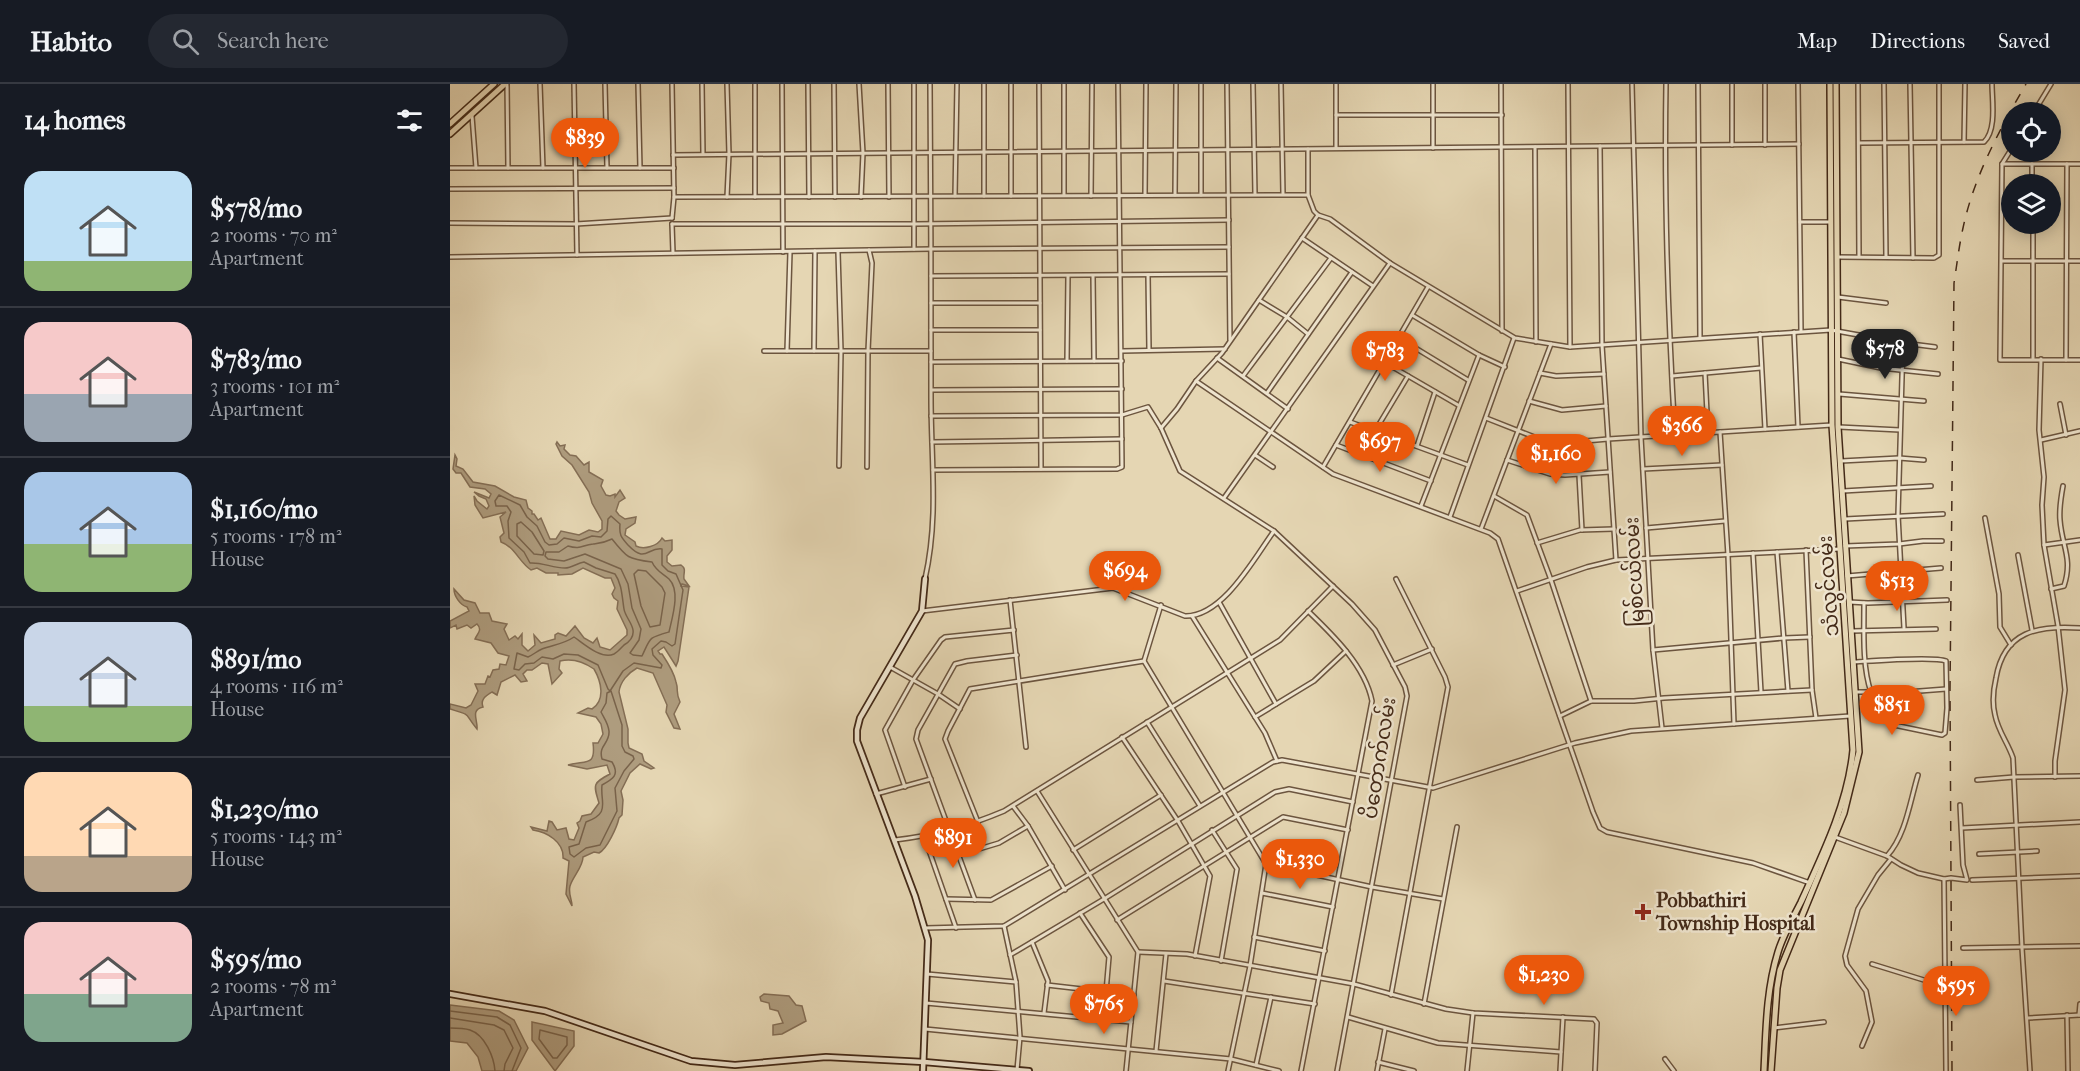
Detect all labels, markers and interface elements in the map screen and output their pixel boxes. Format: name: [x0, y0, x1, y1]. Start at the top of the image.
search box: [148, 14, 568, 68]
text: Habito: [30, 25, 112, 58]
icon: search: [169, 25, 202, 58]
text: Search here: [217, 28, 329, 54]
text: Map: [1797, 29, 1837, 53]
text: Directions: [1870, 29, 1965, 53]
text: Saved: [1998, 29, 2050, 53]
map controls: [2001, 102, 2061, 234]
button: locate: [2001, 102, 2061, 162]
icon: filters: [393, 104, 426, 137]
text: 14 homes: [24, 105, 126, 136]
pin: $839: [549, 118, 621, 169]
text: $839: [565, 126, 605, 149]
button: layers: [2001, 174, 2061, 234]
text: $578/mo: [210, 193, 302, 224]
icon: home: [72, 195, 144, 267]
text: 2 rooms · 70 m²: [210, 224, 337, 247]
text: Apartment: [210, 247, 304, 270]
pin: $578: [1849, 329, 1921, 380]
pin: $783: [1349, 331, 1421, 382]
text: $578: [1865, 337, 1905, 360]
text: $783: [1366, 339, 1404, 362]
text: $783/mo: [210, 344, 302, 375]
icon: home: [72, 346, 144, 418]
text: 3 rooms · 101 m²: [210, 375, 339, 398]
text: Apartment: [210, 398, 304, 421]
pin: $366: [1646, 406, 1718, 457]
text: $366: [1662, 414, 1702, 437]
pin: $697: [1344, 422, 1416, 473]
text: $697: [1359, 430, 1401, 453]
pin: $1,160: [1507, 434, 1605, 485]
text: $1,160: [1530, 442, 1582, 465]
text: $1,160/mo: [210, 494, 318, 525]
icon: home: [72, 496, 144, 568]
street label: မြစ်ငယ်လမ်း: [1617, 516, 1653, 628]
text: 5 rooms · 178 m²: [210, 525, 342, 548]
street label: သံလွင်လမ်း: [1811, 534, 1847, 637]
text: House: [210, 548, 264, 571]
pin: $694: [1089, 551, 1161, 602]
text: $694: [1103, 559, 1147, 582]
pin: $513: [1861, 561, 1933, 612]
text: $513: [1880, 569, 1915, 592]
text: $891/mo: [210, 644, 301, 675]
icon: home: [72, 646, 144, 718]
text: 4 rooms · 116 m²: [210, 675, 343, 698]
pin: $851: [1856, 685, 1928, 736]
text: $851: [1874, 693, 1910, 716]
street label: ပိတောက်လမ်း: [1356, 695, 1400, 821]
text: House: [210, 698, 264, 721]
text: $1,230/mo: [210, 794, 318, 825]
icon: home: [72, 796, 144, 868]
pin: $891: [917, 818, 989, 869]
text: 5 rooms · 143 m²: [210, 825, 342, 848]
text: $891: [934, 826, 972, 849]
pin: $1,330: [1251, 839, 1349, 890]
text: $1,330: [1275, 847, 1325, 870]
text: House: [210, 848, 264, 871]
place label: Pobbathiri Township Hospital: [1655, 889, 1815, 935]
marker: Pobbathiri Township Hospital: [1634, 903, 1652, 921]
text: $595/mo: [210, 944, 301, 975]
icon: home: [72, 946, 144, 1018]
pin: $1,230: [1495, 955, 1593, 1006]
text: $1,230: [1518, 963, 1570, 986]
pin: $595: [1920, 966, 1992, 1017]
text: $595: [1937, 974, 1975, 997]
text: 2 rooms · 78 m²: [210, 975, 336, 998]
pin: $765: [1068, 984, 1140, 1035]
text: $765: [1084, 992, 1124, 1015]
text: Apartment: [210, 998, 304, 1021]

